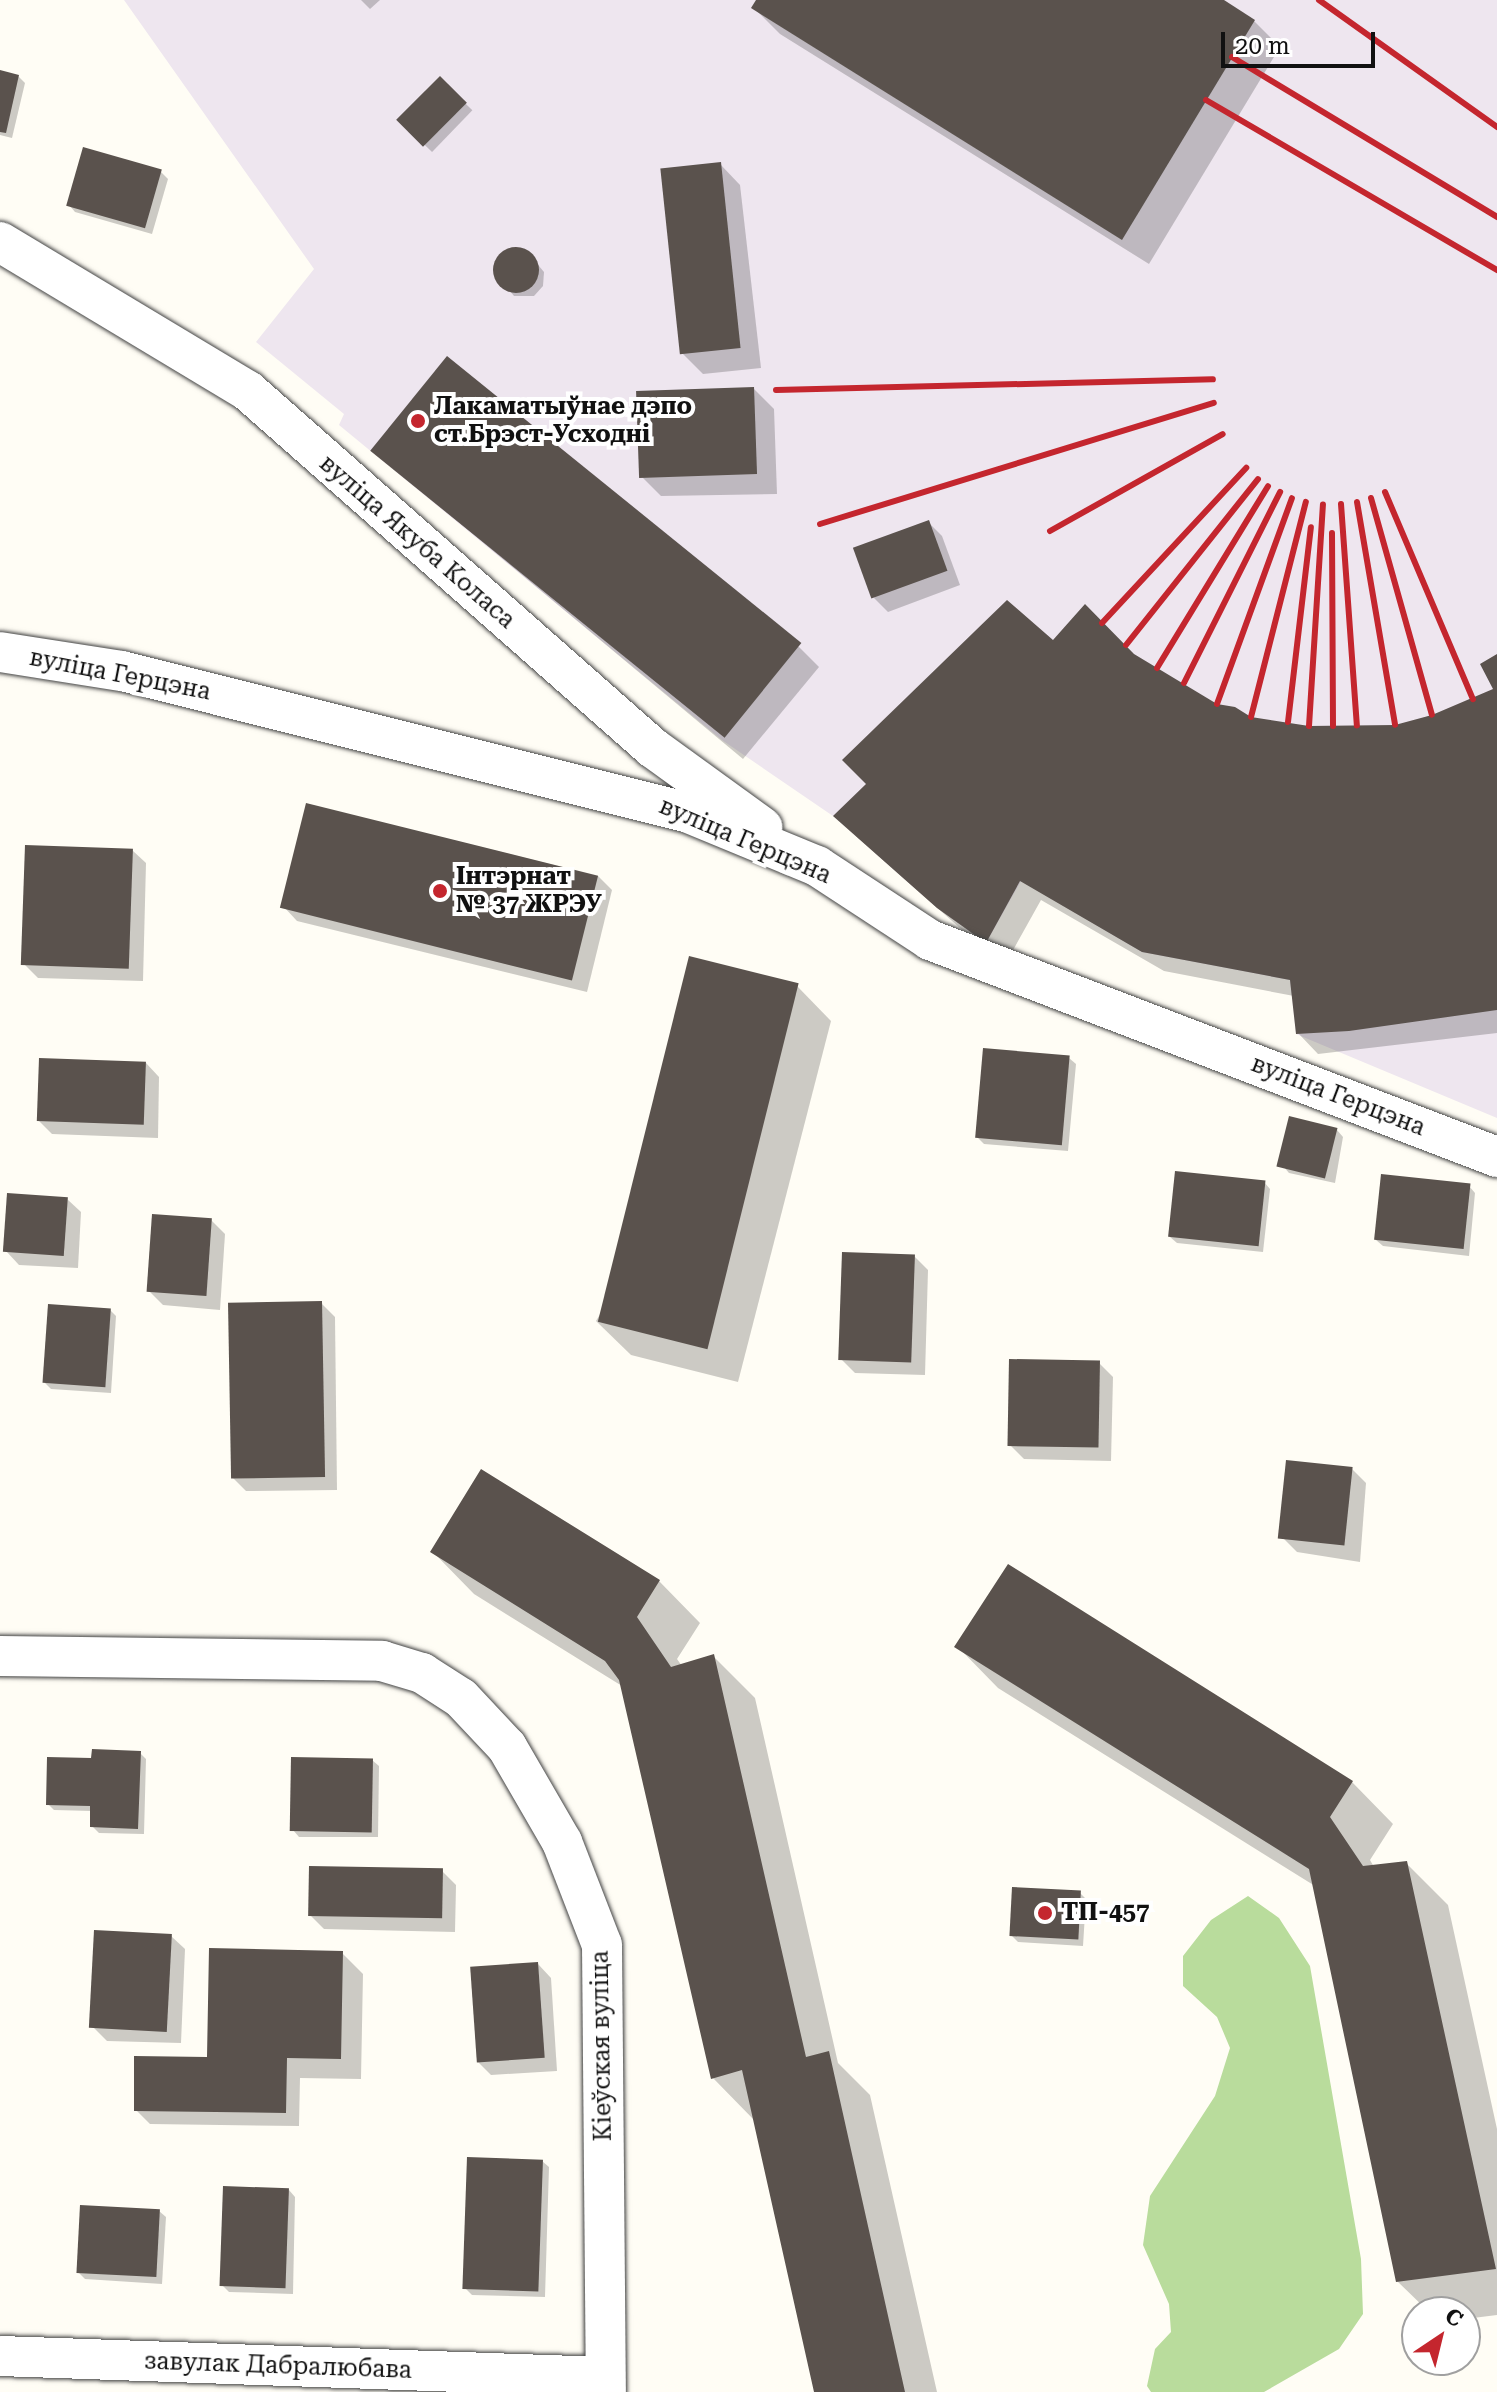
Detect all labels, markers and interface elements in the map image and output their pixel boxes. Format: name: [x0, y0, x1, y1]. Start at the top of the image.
scale bar: [1225, 16, 1379, 66]
text: 20 m: [1235, 32, 1290, 60]
place label: Лакаматыўнае дэпо ст.Брэст-Усходні: [434, 393, 692, 449]
marker: Лакаматыўнае дэпо ст.Брэст-Усходні: [409, 412, 427, 430]
street label: вуліца Якуба Коласа: [313, 449, 521, 635]
street label: вуліца Герцэна: [27, 643, 213, 707]
street label: вуліца Герцэна: [655, 792, 835, 890]
place label: Інтэрнат № 37 ЖРЭУ: [456, 863, 602, 919]
marker: Інтэрнат № 37 ЖРЭУ: [431, 882, 449, 900]
street label: вуліца Герцэна: [1247, 1050, 1429, 1142]
place label: ТП-457: [1061, 1899, 1149, 1927]
marker: ТП-457: [1036, 1904, 1054, 1922]
street label: Кіеўская вуліца: [586, 1950, 618, 2142]
north arrow: [1401, 2296, 1481, 2376]
text: С: [1440, 2303, 1467, 2332]
street label: завулак Дабралюбава: [144, 2347, 412, 2385]

